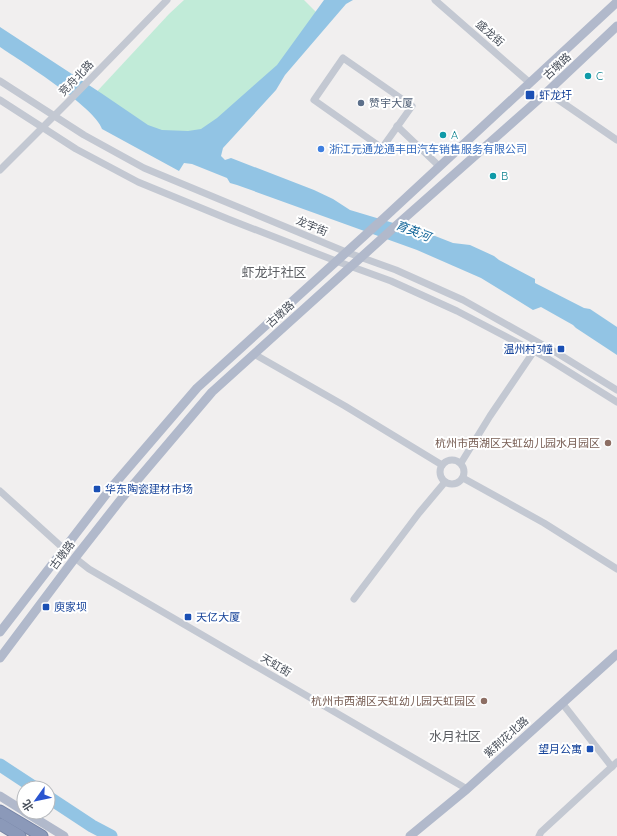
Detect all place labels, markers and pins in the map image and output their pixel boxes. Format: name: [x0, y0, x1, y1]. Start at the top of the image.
place label: C: [596, 69, 603, 83]
marker: C: [583, 71, 593, 81]
place label: 虾龙圩: [539, 88, 572, 102]
marker: 虾龙圩: [524, 89, 536, 101]
place label: 赞宇大厦: [369, 96, 413, 110]
marker: 赞宇大厦: [356, 98, 366, 108]
place label: A: [451, 128, 458, 142]
marker: A: [438, 130, 448, 140]
place label: 浙江元通龙通丰田汽车销售服务有限公司: [329, 142, 527, 156]
marker: 浙江元通龙通丰田汽车销售服务有限公司: [316, 144, 326, 154]
place label: B: [501, 169, 508, 183]
marker: B: [488, 171, 498, 181]
place label: 温州村3幢: [503, 342, 553, 356]
marker: 温州村3幢: [556, 344, 566, 354]
place label: 杭州市西湖区天虹幼儿园水月园区: [435, 436, 600, 450]
marker: 杭州市西湖区天虹幼儿园水月园区: [603, 438, 613, 448]
place label: 华东陶瓷建材市场: [105, 482, 193, 496]
marker: 华东陶瓷建材市场: [92, 484, 102, 494]
place label: 庾家坝: [54, 600, 87, 614]
marker: 庾家坝: [41, 602, 51, 612]
place label: 天亿大厦: [196, 610, 240, 624]
marker: 天亿大厦: [183, 612, 193, 622]
place label: 杭州市西湖区天虹幼儿园天虹园区: [311, 694, 476, 708]
marker: 杭州市西湖区天虹幼儿园天虹园区: [479, 696, 489, 706]
place label: 望月公寓: [538, 742, 582, 756]
marker: 望月公寓: [585, 744, 595, 754]

